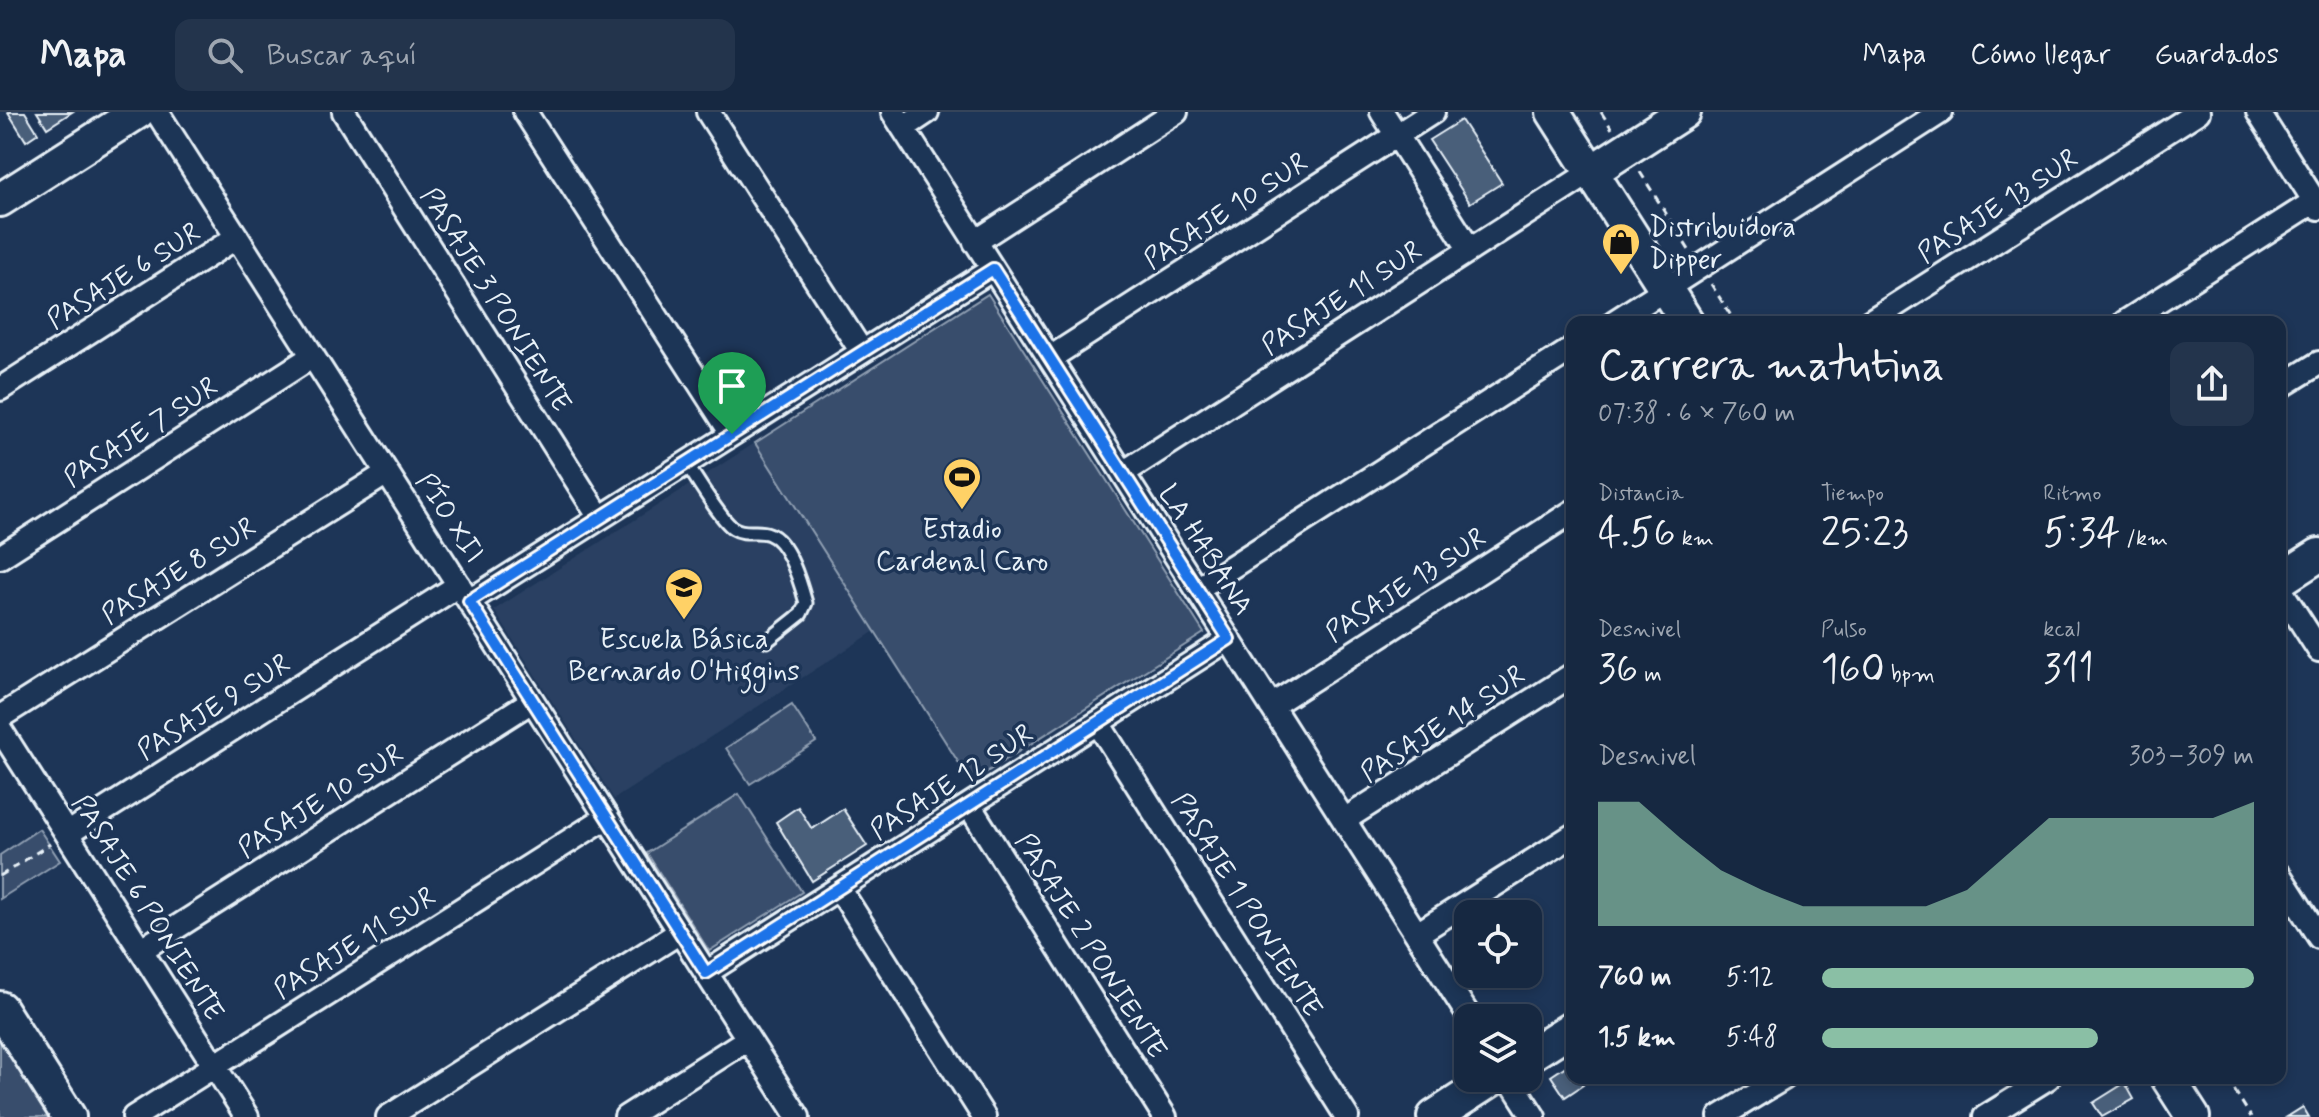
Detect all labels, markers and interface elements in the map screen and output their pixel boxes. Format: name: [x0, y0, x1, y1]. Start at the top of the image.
search box: [175, 19, 735, 91]
text: Mapa: [40, 31, 127, 80]
icon: search: [203, 33, 247, 77]
text: Buscar aquí: [267, 36, 417, 75]
text: Mapa: [1863, 37, 1926, 74]
text: Cómo llegar: [1970, 37, 2110, 74]
text: Guardados: [2154, 37, 2279, 74]
street label: PASAJE 13 SUR: [1911, 141, 2086, 273]
street label: PASAJE 10 SUR: [1137, 145, 1316, 279]
street label: PASAJE 3 PONIENTE: [411, 181, 579, 420]
place label: Distribuidora Dipper: [1649, 210, 1796, 279]
street label: PASAJE 6 SUR: [41, 215, 208, 339]
shop icon: Distribuidora Dipper: [1600, 221, 1642, 276]
street label: PASAJE 11 SUR: [1255, 233, 1430, 365]
text: Carrera matutina: [1598, 338, 1944, 396]
button: share: [2170, 342, 2254, 426]
pin: [698, 352, 766, 434]
icon: arrive: [710, 364, 754, 408]
street label: PASAJE 7 SUR: [57, 369, 226, 497]
text: 07:38 · 6 × 760 m: [1598, 397, 1795, 431]
sports icon: Estadio Cardenal Caro: [941, 456, 983, 511]
street label: PÍO XII: [406, 466, 493, 570]
street label: LA HABANA: [1149, 478, 1261, 623]
text: Distancia: [1598, 480, 1684, 508]
text: Tiempo: [1821, 480, 1884, 508]
text: Ritmo: [2043, 480, 2101, 508]
text: 4.56: [1598, 508, 1676, 560]
text: 25:23: [1821, 508, 1909, 560]
text: 5:34: [2043, 508, 2120, 560]
street label: PASAJE 8 SUR: [95, 510, 264, 634]
place label: Estadio Cardenal Caro: [876, 512, 1048, 581]
street label: PASAJE 13 SUR: [1319, 520, 1494, 652]
text: km: [1676, 525, 1714, 553]
text: /km: [2120, 525, 2168, 553]
school or university icon: Escuela Básica Bernardo O'Higgins: [663, 566, 705, 621]
text: Desnivel: [1598, 616, 1681, 644]
text: Pulso: [1821, 616, 1867, 644]
text: kcal: [2043, 616, 2080, 644]
place label: Escuela Básica Bernardo O'Higgins: [568, 622, 800, 694]
text: 36: [1598, 644, 1638, 696]
text: 160: [1821, 644, 1885, 696]
text: 311: [2043, 644, 2094, 696]
street label: PASAJE 9 SUR: [131, 646, 298, 770]
street label: PASAJE 14 SUR: [1354, 658, 1533, 792]
text: m: [1638, 661, 1662, 689]
text: bpm: [1885, 661, 1935, 689]
street label: PASAJE 12 SUR: [864, 717, 1041, 850]
street label: PASAJE 10 SUR: [231, 736, 411, 868]
text: Desnivel: [1598, 740, 1696, 774]
text: 303–309 m: [2129, 740, 2254, 774]
street label: PASAJE 1 PONIENTE: [1162, 786, 1330, 1025]
street label: PASAJE 6 PONIENTE: [62, 788, 232, 1028]
street label: PASAJE 2 PONIENTE: [1005, 826, 1174, 1066]
street label: PASAJE 11 SUR: [267, 879, 443, 1009]
map controls: [1454, 900, 1542, 1092]
button: locate: [1454, 900, 1542, 988]
text: 760 m: [1598, 961, 1672, 995]
text: 5:12: [1726, 961, 1774, 995]
button: layers: [1454, 1004, 1542, 1092]
text: 1.5 km: [1598, 1021, 1676, 1055]
text: 5:48: [1726, 1021, 1778, 1055]

